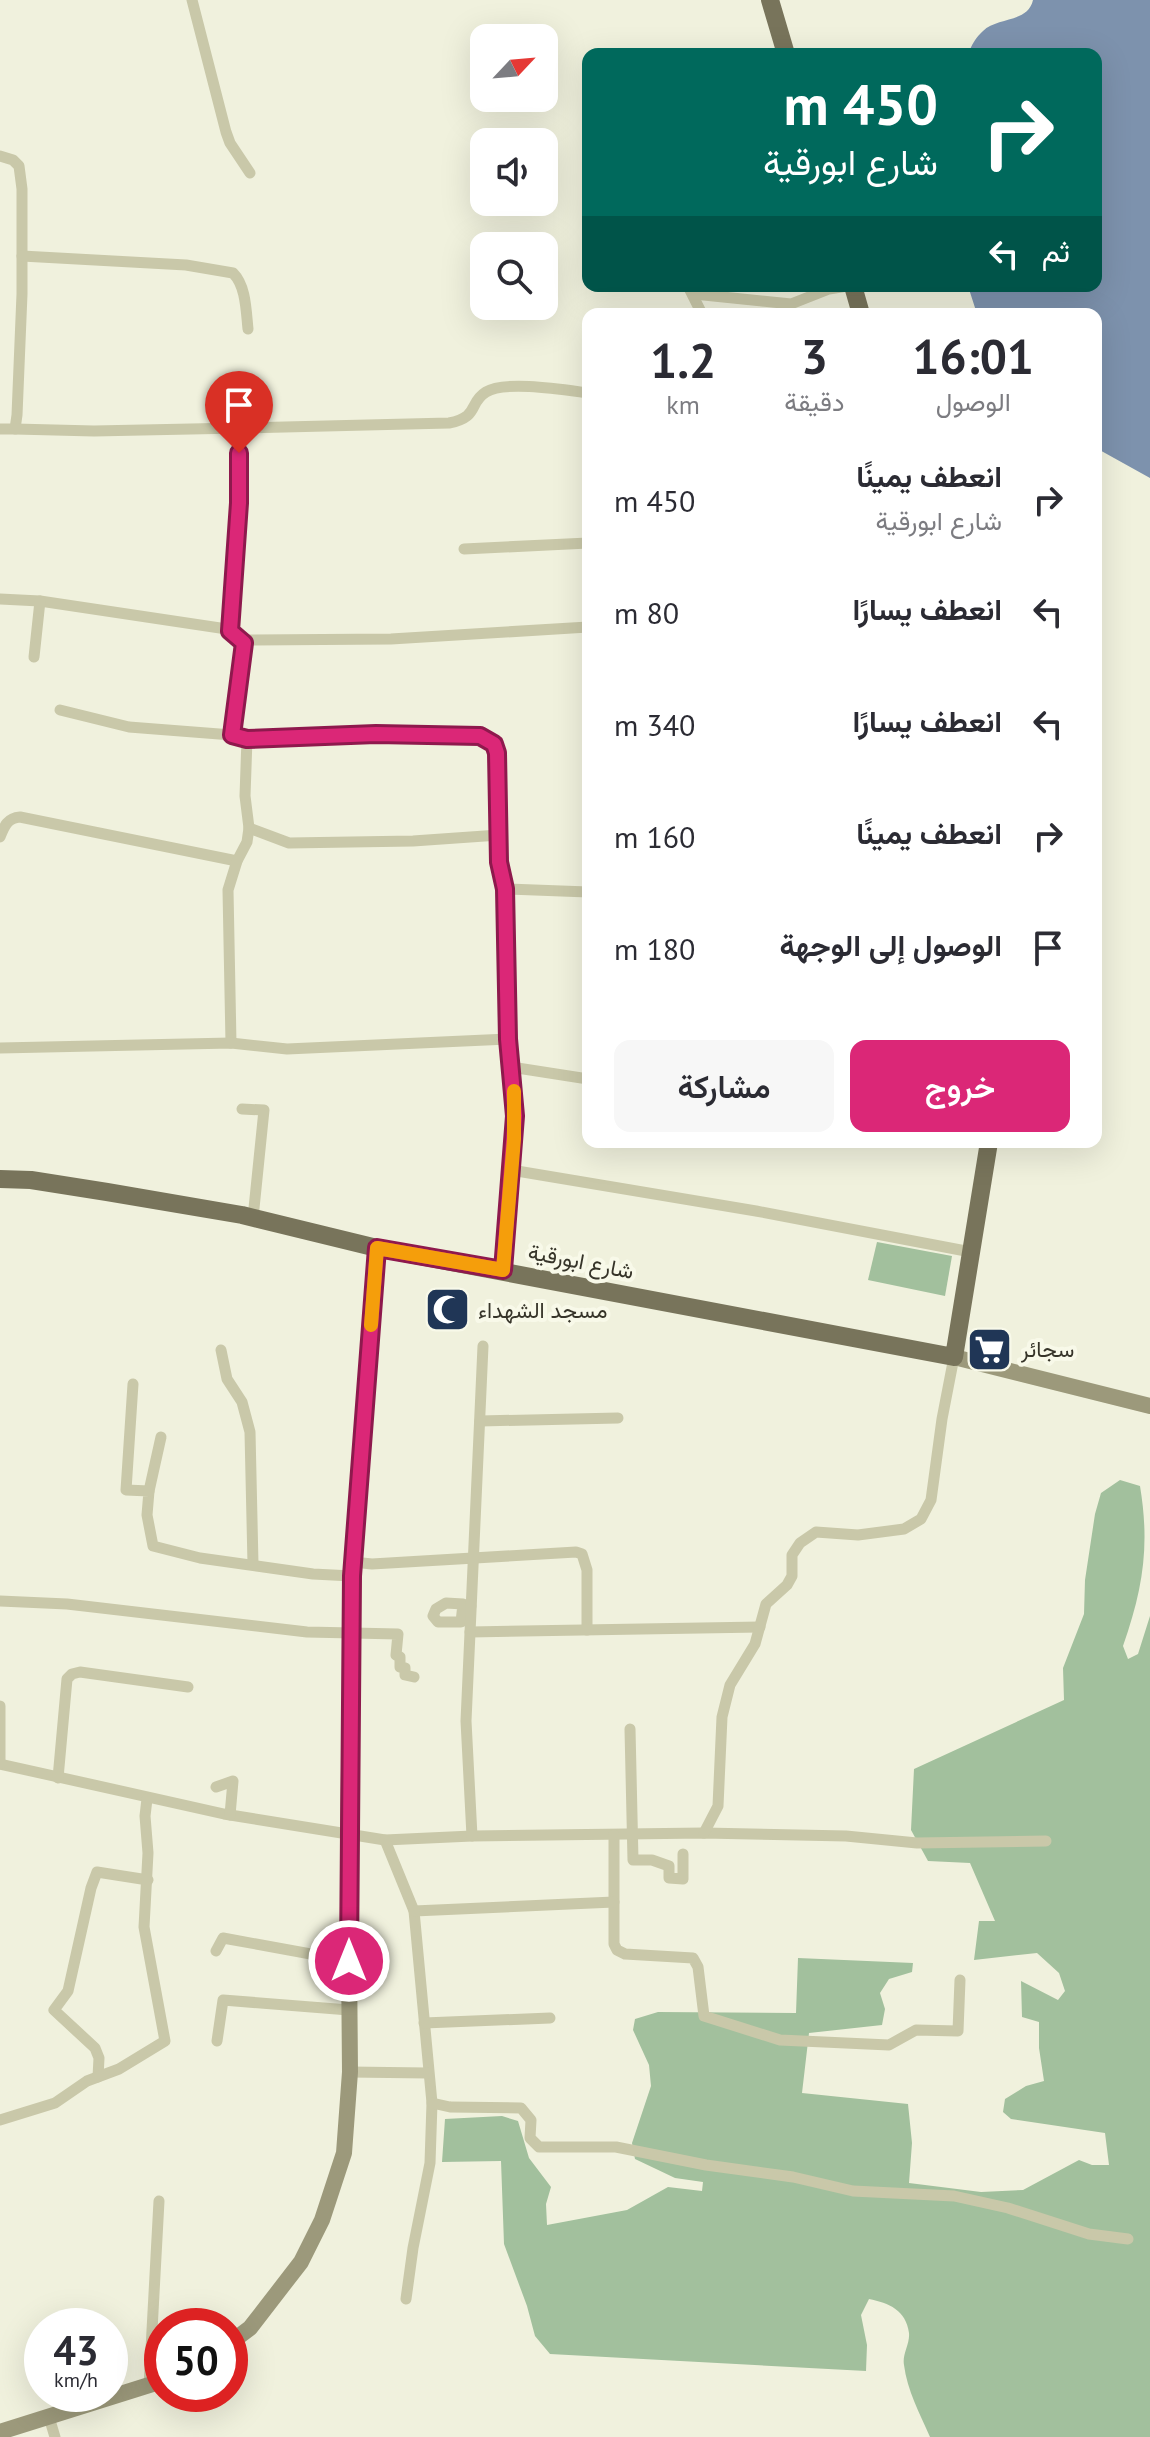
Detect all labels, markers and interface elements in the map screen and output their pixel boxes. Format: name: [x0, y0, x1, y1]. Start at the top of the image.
north arrow: [470, 24, 558, 112]
map controls: [470, 24, 558, 320]
text: 450 m: [783, 68, 938, 140]
icon: right: [966, 80, 1070, 184]
button: sound: [470, 128, 558, 216]
text: شارع ابورقية: [763, 138, 938, 185]
text: ثم: [1042, 231, 1070, 270]
button: search: [470, 232, 558, 320]
icon: left: [982, 232, 1026, 276]
text: 3: [801, 325, 828, 387]
text: 16:01: [912, 325, 1034, 387]
text: 1.2: [650, 329, 716, 391]
pin: [205, 371, 273, 453]
icon: arrive: [217, 383, 261, 427]
text: دقيقة: [784, 385, 844, 418]
text: الوصول: [936, 385, 1011, 418]
text: km: [666, 388, 700, 421]
text: انعطف يمينًا: [856, 456, 1002, 495]
icon: right: [1026, 478, 1070, 522]
text: 450 m: [614, 481, 695, 520]
text: شارع ابورقية: [876, 504, 1002, 537]
text: انعطف يسارًا: [852, 589, 1002, 628]
icon: left: [1026, 590, 1070, 634]
text: 80 m: [614, 593, 679, 632]
text: انعطف يسارًا: [852, 701, 1002, 740]
icon: left: [1026, 702, 1070, 746]
text: 340 m: [614, 705, 695, 744]
text: انعطف يمينًا: [856, 813, 1002, 852]
icon: right: [1026, 814, 1070, 858]
text: 160 m: [614, 817, 695, 856]
text: الوصول إلى الوجهة: [779, 925, 1002, 964]
icon: arrive: [1026, 926, 1070, 970]
text: 180 m: [614, 929, 695, 968]
button: مشاركة: [614, 1040, 834, 1132]
button: خروج: [850, 1040, 1070, 1132]
street label: شارع ابورقية: [526, 1237, 636, 1286]
mosque icon: مسجد الشهداء: [423, 1286, 471, 1334]
place label: مسجد الشهداء: [478, 1296, 608, 1324]
supermarket icon: سجائر: [966, 1325, 1014, 1373]
place label: سجائر: [1020, 1335, 1074, 1363]
position arrow: [307, 1919, 391, 2003]
speed limit sign: 50: [144, 2308, 248, 2412]
text: 43: [53, 2324, 99, 2376]
text: km/h: [54, 2367, 98, 2393]

